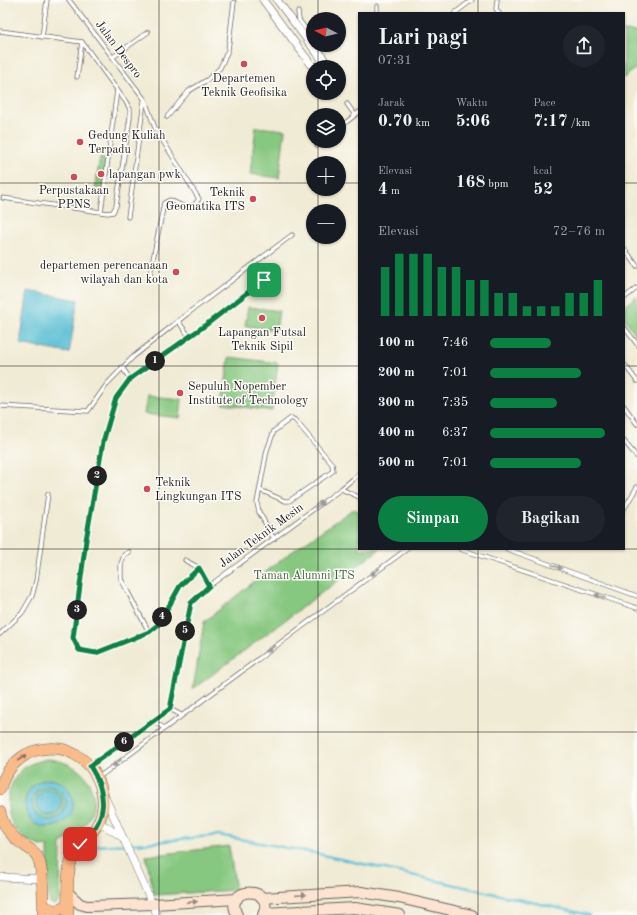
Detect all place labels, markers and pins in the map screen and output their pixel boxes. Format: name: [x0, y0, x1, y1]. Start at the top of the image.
marker: Departemen Teknik Geofisika: [239, 59, 249, 69]
place label: Departemen Teknik Geofisika: [201, 73, 287, 99]
place label: Gedung Kuliah Terpadu: [88, 130, 166, 156]
marker: Gedung Kuliah Terpadu: [75, 137, 85, 147]
marker: lapangan pwk: [96, 169, 106, 179]
place label: lapangan pwk: [109, 169, 181, 181]
marker: Perpustakaan PPNS: [69, 172, 79, 182]
place label: Perpustakaan PPNS: [39, 185, 110, 211]
place label: Teknik Geomatika ITS: [166, 187, 245, 213]
marker: Teknik Geomatika ITS: [248, 194, 258, 204]
place label: departemen perencanaan wilayah dan kota: [40, 260, 169, 286]
pin: [247, 263, 281, 297]
marker: departemen perencanaan wilayah dan kota: [171, 267, 181, 277]
marker: Lapangan Futsal Teknik Sipil: [257, 313, 267, 323]
place label: Lapangan Futsal Teknik Sipil: [218, 327, 306, 353]
pin: 1: [145, 351, 165, 371]
place label: Sepuluh Nopember Institute of Technology: [188, 381, 309, 407]
marker: Sepuluh Nopember Institute of Technology: [175, 388, 185, 398]
pin: 2: [87, 466, 107, 486]
place label: Teknik Lingkungan ITS: [155, 477, 241, 503]
marker: Teknik Lingkungan ITS: [142, 484, 152, 494]
pin: 3: [67, 600, 87, 620]
pin: 4: [152, 607, 172, 627]
pin: 5: [175, 621, 195, 641]
pin: 6: [114, 732, 134, 752]
pin: [63, 827, 97, 861]

